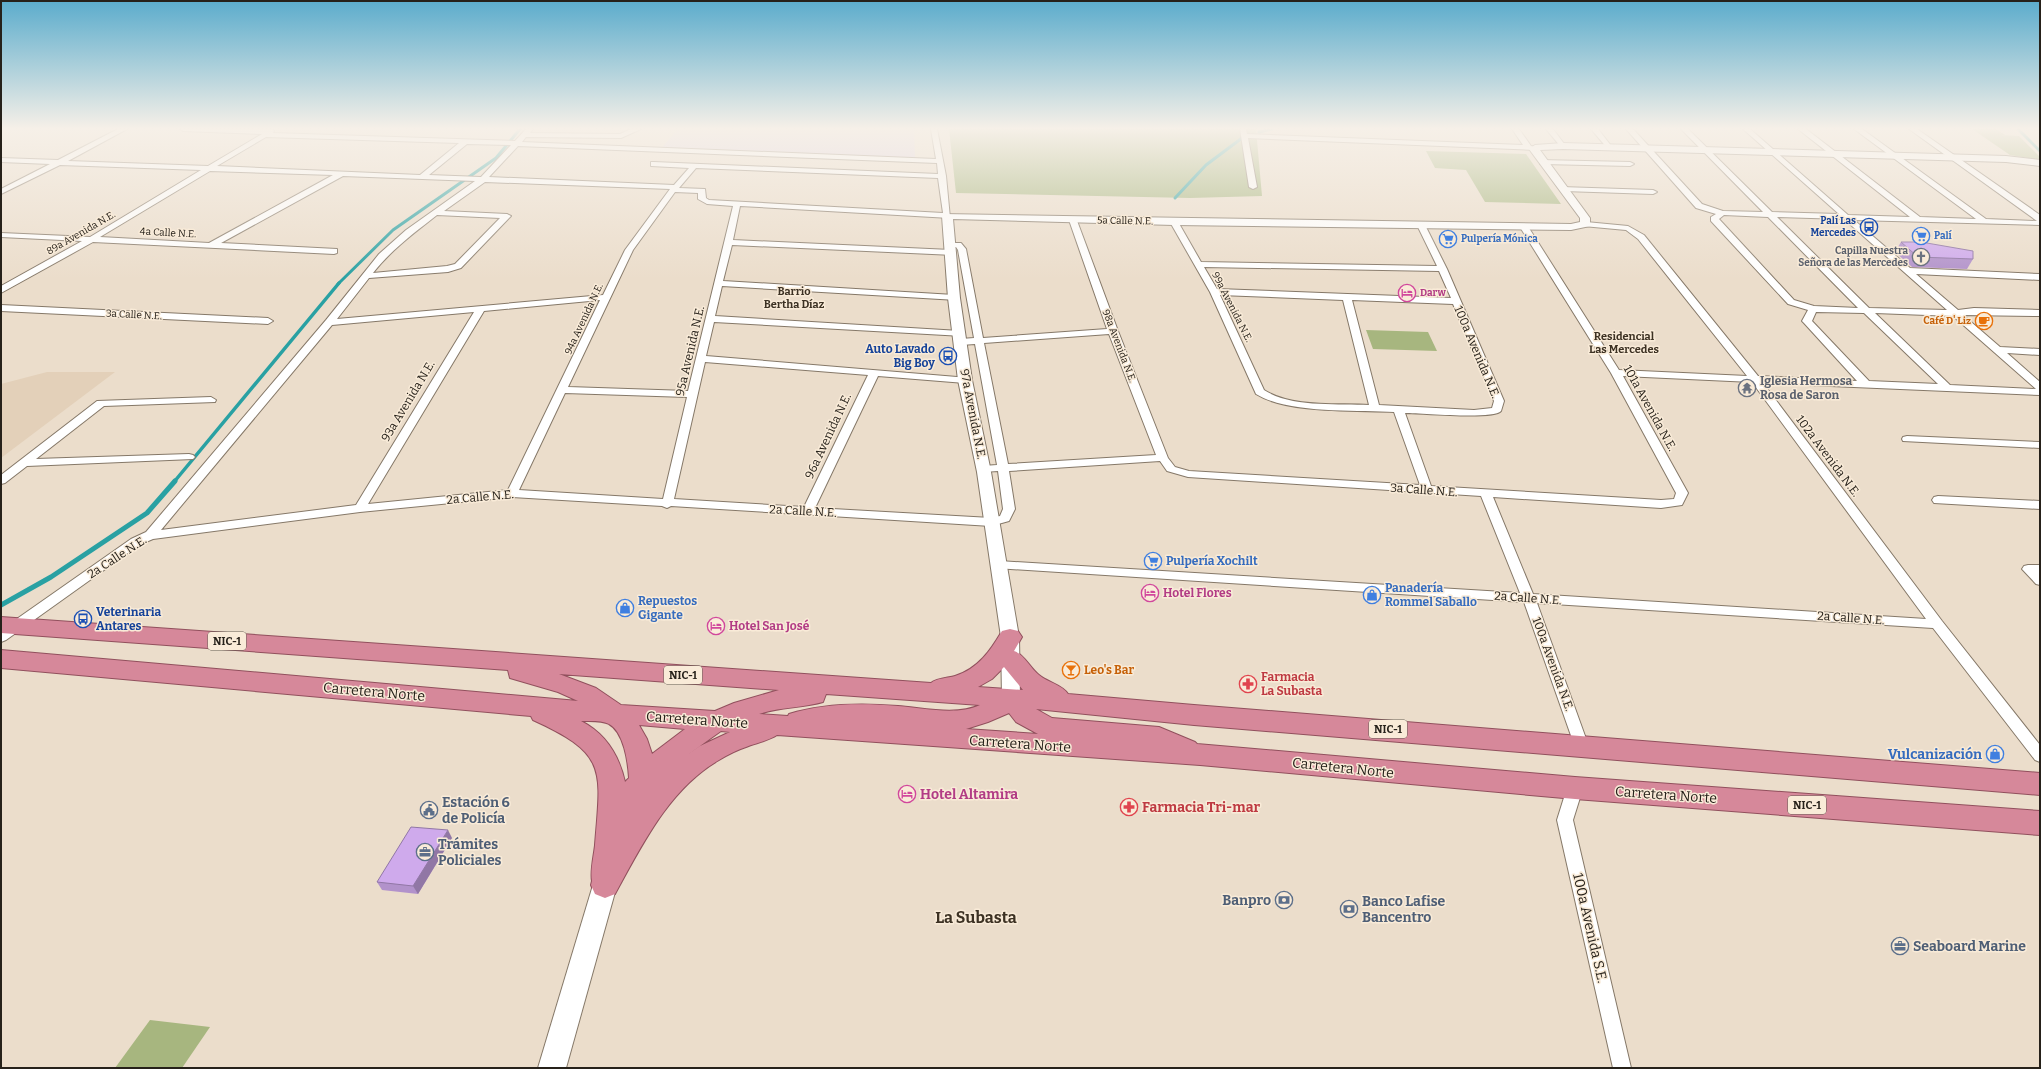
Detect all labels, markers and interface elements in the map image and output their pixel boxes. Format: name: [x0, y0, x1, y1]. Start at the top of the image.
street label: 89a Avenida N.E.: [44, 208, 118, 258]
place label: Palí Las Mercedes: [1810, 214, 1856, 239]
street label: 5a Calle N.E.: [1097, 215, 1153, 227]
bus stop icon: Palí Las Mercedes: [1859, 217, 1879, 237]
street label: 4a Calle N.E.: [139, 226, 197, 240]
supermarket icon: Palí: [1911, 226, 1931, 246]
supermarket icon: Pulpería Mónica: [1438, 229, 1458, 249]
place label: Palí: [1934, 229, 1953, 242]
place label: Pulpería Mónica: [1461, 232, 1538, 245]
place label: Capilla Nuestra Señora de las Mercedes: [1798, 245, 1908, 269]
church icon: Capilla Nuestra Señora de las Mercedes: [1911, 247, 1931, 267]
street label: 99a Avenida N.E.: [1209, 270, 1255, 344]
street label: 94a Avenida N.E.: [562, 281, 606, 357]
hotel icon: Darw: [1397, 283, 1417, 303]
district label: Barrio Bertha Díaz: [764, 285, 825, 311]
place label: Darw: [1420, 287, 1446, 299]
street label: 100a Avenida N.E.: [1451, 304, 1503, 400]
street label: 95a Avenida N.E.: [673, 305, 707, 397]
street label: 3a Calle N.E.: [106, 308, 162, 322]
street label: 98a Avenida N.E.: [1100, 308, 1138, 384]
cafe icon: Café D' Liz: [1974, 311, 1994, 331]
place label: Café D' Liz: [1923, 314, 1971, 327]
district label: Residencial Las Mercedes: [1589, 330, 1659, 356]
place label: Auto Lavado Big Boy: [865, 342, 935, 370]
bus stop icon: Auto Lavado Big Boy: [938, 346, 958, 366]
street label: 93a Avenida N.E.: [378, 358, 438, 444]
street label: 101a Avenida N.E.: [1621, 363, 1679, 453]
street label: 97a Avenida N.E.: [957, 368, 989, 460]
place label: Iglesia Hermosa Rosa de Saron: [1760, 374, 1853, 402]
temple icon: Iglesia Hermosa Rosa de Saron: [1737, 378, 1757, 398]
street label: 96a Avenida N.E.: [802, 391, 854, 481]
street label: 102a Avenida N.E.: [1793, 413, 1863, 499]
street label: 3a Calle N.E.: [1390, 481, 1458, 499]
street label: 2a Calle N.E.: [446, 487, 514, 507]
street label: 2a Calle N.E.: [769, 502, 837, 520]
street label: 2a Calle N.E.: [85, 533, 149, 581]
supermarket icon: Pulpería Xochilt: [1143, 551, 1163, 571]
place label: Pulpería Xochilt: [1166, 554, 1258, 568]
place label: Panadería Rommel Saballo: [1385, 581, 1477, 609]
hotel icon: Hotel Flores: [1140, 583, 1160, 603]
shop icon: Panadería Rommel Saballo: [1362, 585, 1382, 605]
place label: Hotel Flores: [1163, 586, 1232, 600]
street label: 2a Calle N.E.: [1494, 589, 1562, 607]
place label: Repuestos Gigante: [638, 594, 697, 622]
shop icon: Repuestos Gigante: [615, 598, 635, 618]
place label: Veterinaria Antares: [96, 605, 162, 633]
bus stop icon: Veterinaria Antares: [73, 609, 93, 629]
street label: 2a Calle N.E.: [1817, 609, 1885, 627]
street label: 100a Avenida N.E.: [1530, 615, 1576, 713]
hotel icon: Hotel San José: [706, 616, 726, 636]
place label: Hotel San José: [729, 619, 810, 633]
road number: NIC-1: [208, 632, 246, 650]
bar icon: Leo's Bar: [1061, 660, 1081, 680]
place label: Leo's Bar: [1084, 663, 1134, 677]
road number: NIC-1: [664, 666, 702, 684]
place label: Farmacia La Subasta: [1261, 670, 1322, 698]
pharmacy icon: Farmacia La Subasta: [1238, 674, 1258, 694]
street label: Carretera Norte: [322, 679, 426, 705]
street label: Carretera Norte: [645, 708, 749, 732]
road number: NIC-1: [1369, 720, 1407, 738]
street label: Carretera Norte: [968, 732, 1072, 756]
shop icon: Vulcanización: [1985, 744, 2005, 764]
place label: Vulcanización: [1888, 746, 1982, 763]
street label: Carretera Norte: [1291, 754, 1395, 782]
street label: Carretera Norte: [1614, 783, 1718, 807]
hotel icon: Hotel Altamira: [897, 784, 917, 804]
place label: Hotel Altamira: [920, 786, 1018, 803]
place label: Estación 6 de Policía: [442, 794, 510, 827]
road number: NIC-1: [1788, 796, 1826, 814]
pharmacy icon: Farmacia Tri-mar: [1119, 797, 1139, 817]
place label: Farmacia Tri-mar: [1142, 799, 1261, 816]
public building icon: Estación 6 de Policía: [419, 800, 439, 820]
place label: Trámites Policiales: [438, 836, 502, 869]
office icon: Trámites Policiales: [415, 842, 435, 862]
street label: 100a Avenida S.E.: [1569, 871, 1611, 985]
bank icon: Banpro: [1274, 890, 1294, 910]
place label: Banpro: [1222, 892, 1271, 909]
place label: Banco Lafise Bancentro: [1362, 893, 1446, 926]
bank icon: Banco Lafise Bancentro: [1339, 899, 1359, 919]
district label: La Subasta: [935, 908, 1017, 927]
office icon: Seaboard Marine: [1890, 936, 1910, 956]
place label: Seaboard Marine: [1913, 938, 2026, 955]

